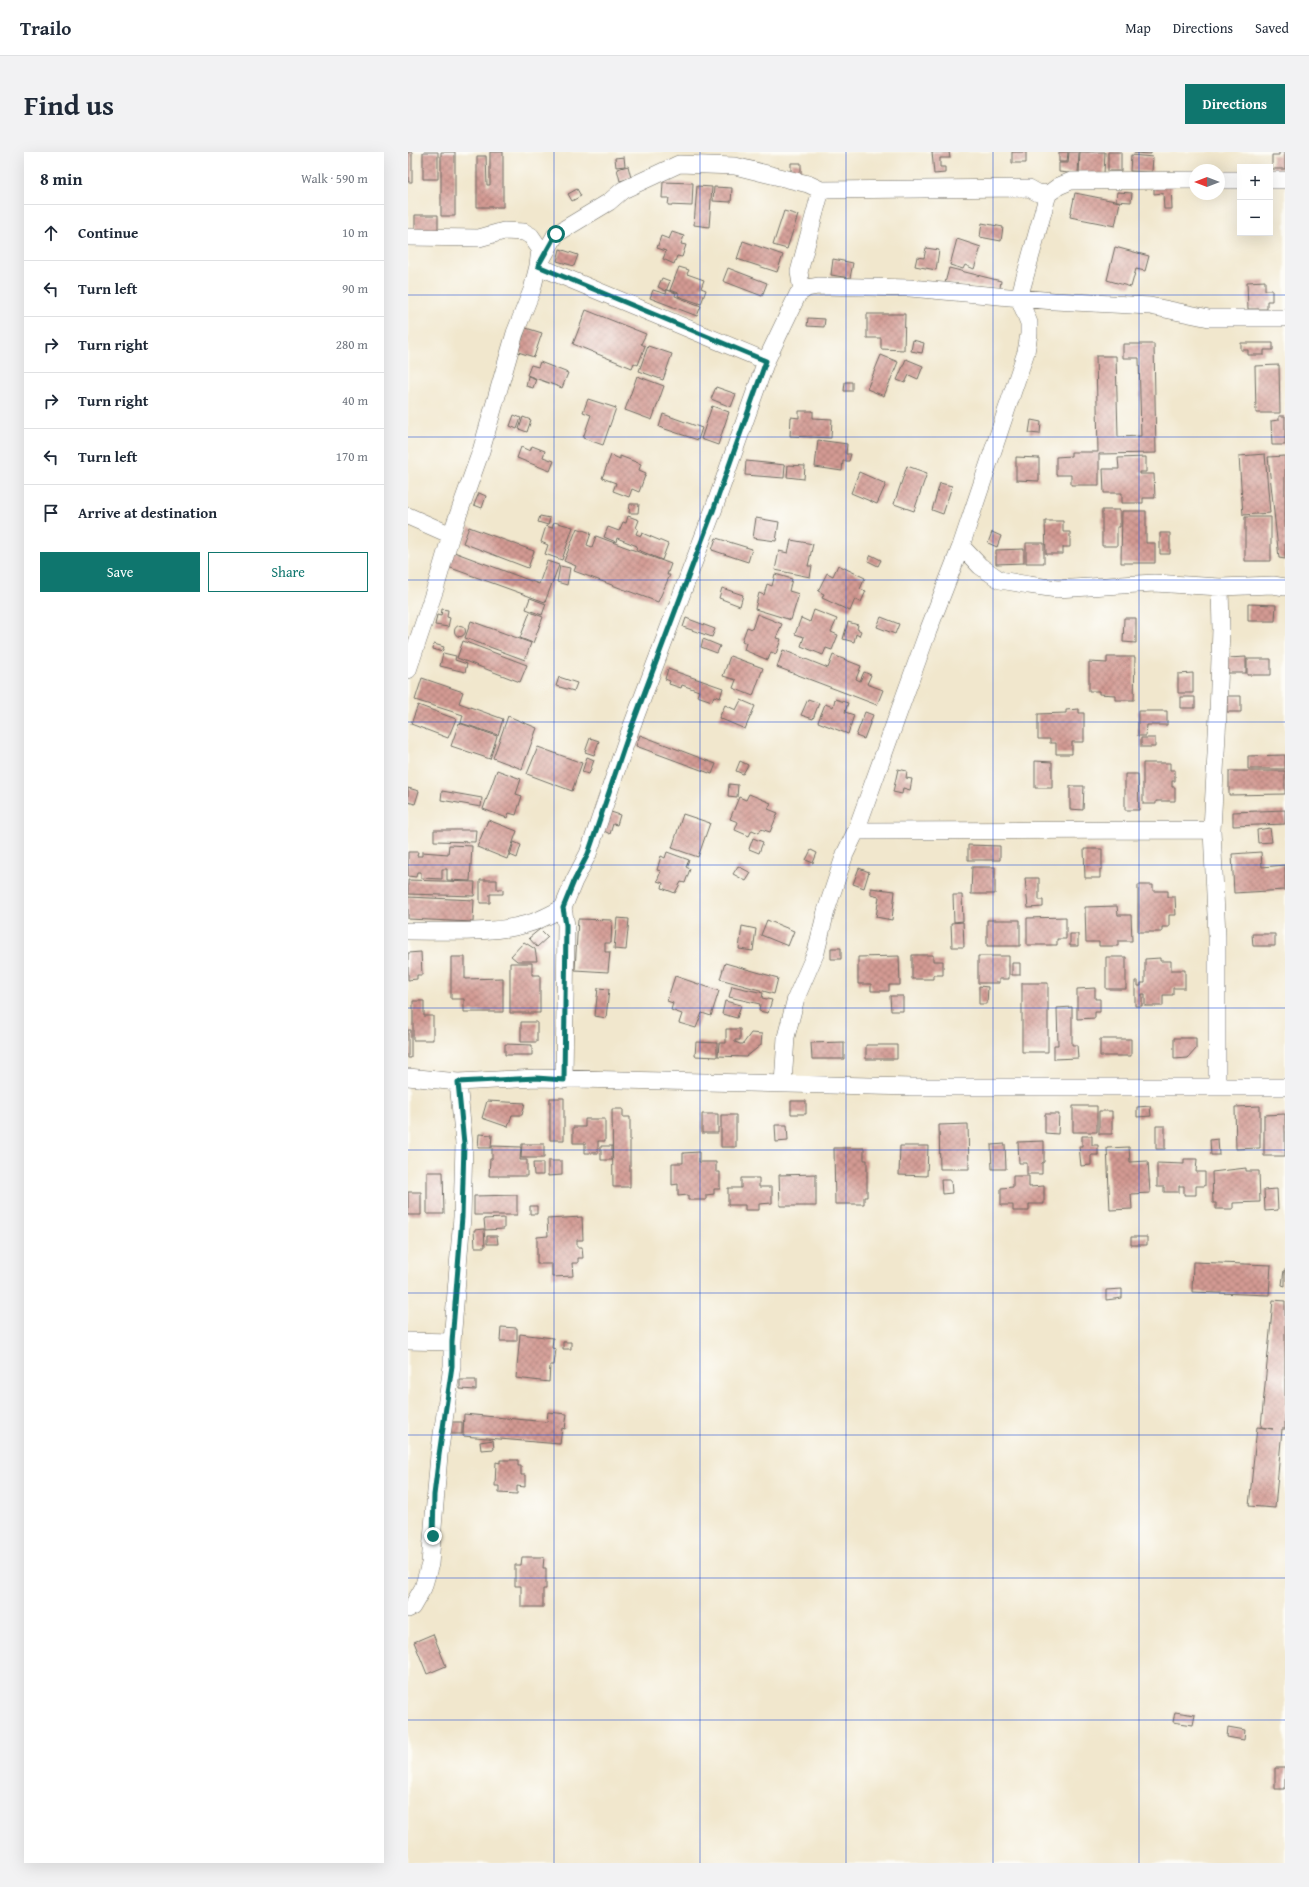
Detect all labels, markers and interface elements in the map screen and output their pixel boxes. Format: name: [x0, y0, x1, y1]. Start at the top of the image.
text: Trailo: [20, 14, 71, 42]
text: Map: [1125, 18, 1151, 38]
text: Directions: [1173, 18, 1233, 38]
text: Saved: [1255, 18, 1289, 38]
text: Find us: [24, 84, 114, 125]
button: Directions: [1185, 84, 1285, 124]
north arrow: [1189, 164, 1225, 200]
map controls: [1237, 164, 1273, 236]
button: +: [1237, 164, 1273, 200]
text: 8 min: [40, 166, 82, 191]
text: Walk · 590 m: [301, 169, 368, 188]
button: −: [1237, 200, 1273, 236]
icon: ahead: [40, 222, 62, 244]
text: Continue: [78, 222, 139, 243]
text: 10 m: [342, 223, 368, 242]
route start: [547, 225, 565, 243]
icon: left: [40, 278, 62, 300]
text: Turn left: [78, 278, 137, 299]
text: 90 m: [342, 279, 368, 298]
icon: right: [40, 334, 62, 356]
text: Turn right: [78, 334, 149, 355]
text: 280 m: [336, 335, 368, 354]
icon: right: [40, 390, 62, 412]
text: Turn right: [78, 390, 149, 411]
text: 40 m: [342, 391, 368, 410]
icon: left: [40, 446, 62, 468]
text: Turn left: [78, 446, 137, 467]
text: 170 m: [336, 447, 368, 466]
icon: arrive: [40, 502, 62, 524]
text: Arrive at destination: [78, 502, 217, 523]
button: Save: [40, 552, 200, 592]
button: Share: [208, 552, 368, 592]
route end: [424, 1527, 442, 1545]

